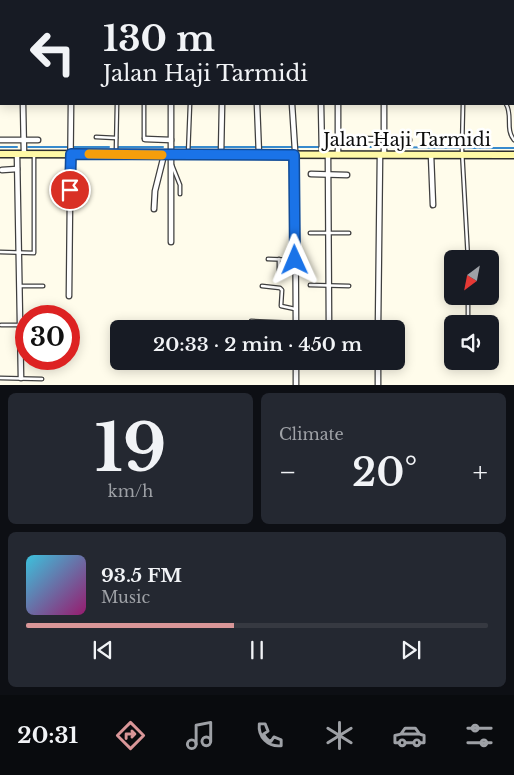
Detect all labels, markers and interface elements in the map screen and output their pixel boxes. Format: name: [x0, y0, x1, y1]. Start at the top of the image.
text: 130 m: [103, 17, 215, 60]
icon: left: [20, 20, 85, 85]
text: Jalan Haji Tarmidi: [103, 60, 308, 87]
street label: Jalan Haji Tarmidi: [321, 129, 491, 151]
pin: [49, 169, 91, 211]
icon: arrive: [56, 176, 84, 204]
position arrow: [268, 233, 320, 285]
north arrow: [444, 250, 499, 305]
map controls: [444, 250, 499, 370]
speed limit sign: 30: [15, 305, 80, 370]
button: sound: [444, 315, 499, 370]
text: 20:33 · 2 min · 450 m: [153, 333, 362, 356]
text: 19: [94, 408, 167, 489]
text: Climate: [279, 424, 344, 444]
text: 20°: [352, 449, 417, 496]
text: −: [279, 455, 297, 490]
text: +: [473, 455, 488, 490]
text: km/h: [108, 481, 153, 501]
text: 93.5 FM: [101, 564, 182, 587]
text: Music: [101, 587, 150, 607]
icon: previous: [89, 636, 117, 664]
icon: pause: [243, 636, 271, 664]
icon: next: [397, 636, 425, 664]
icon: directions: [113, 718, 148, 753]
icon: music: [183, 718, 218, 753]
icon: phone: [252, 718, 287, 753]
icon: climate: [322, 718, 357, 753]
icon: car: [392, 718, 427, 753]
icon: filters: [462, 718, 497, 753]
text: 20:31: [17, 722, 78, 749]

